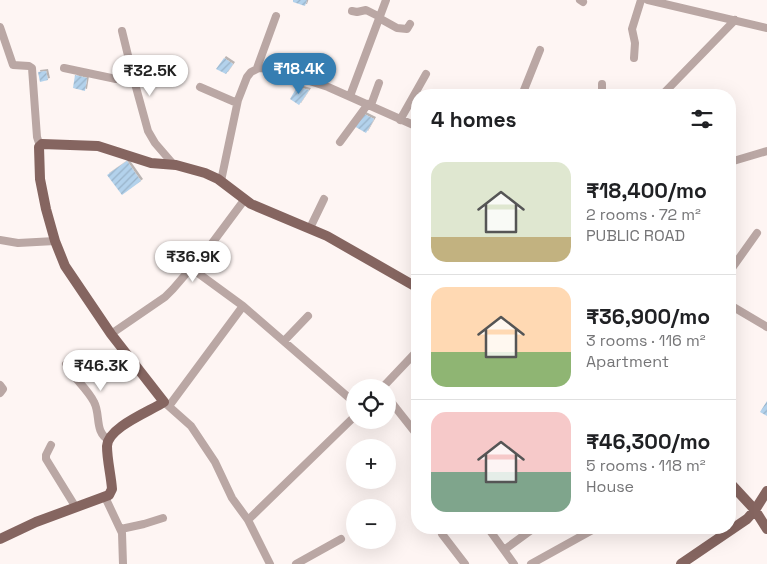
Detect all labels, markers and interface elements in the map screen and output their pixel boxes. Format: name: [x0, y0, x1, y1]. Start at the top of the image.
pin: ₹18.4K: [258, 52, 340, 95]
pin: ₹32.5K: [109, 54, 191, 97]
text: ₹18.4K: [273, 58, 325, 79]
text: ₹32.5K: [123, 60, 177, 81]
icon: filters: [688, 105, 716, 133]
text: 4 homes: [431, 106, 517, 133]
text: ₹18,400/mo: [586, 177, 707, 204]
icon: home: [471, 182, 531, 242]
text: 2 rooms · 72 m²: [586, 204, 701, 225]
text: PUBLIC ROAD: [586, 225, 685, 246]
pin: ₹36.9K: [152, 240, 234, 283]
text: ₹36.9K: [166, 246, 220, 267]
text: ₹36,900/mo: [586, 303, 710, 330]
icon: home: [471, 307, 531, 367]
text: 3 rooms · 116 m²: [586, 330, 706, 351]
pin: ₹46.3K: [60, 350, 142, 392]
text: Apartment: [586, 351, 669, 372]
text: ₹46.3K: [74, 355, 128, 376]
map controls: [346, 379, 396, 549]
button: locate: [346, 379, 396, 429]
text: ₹46,300/mo: [586, 428, 710, 455]
icon: home: [471, 432, 531, 492]
button: +: [346, 439, 396, 489]
text: 5 rooms · 118 m²: [586, 455, 706, 476]
text: House: [586, 476, 634, 497]
button: −: [346, 499, 396, 549]

